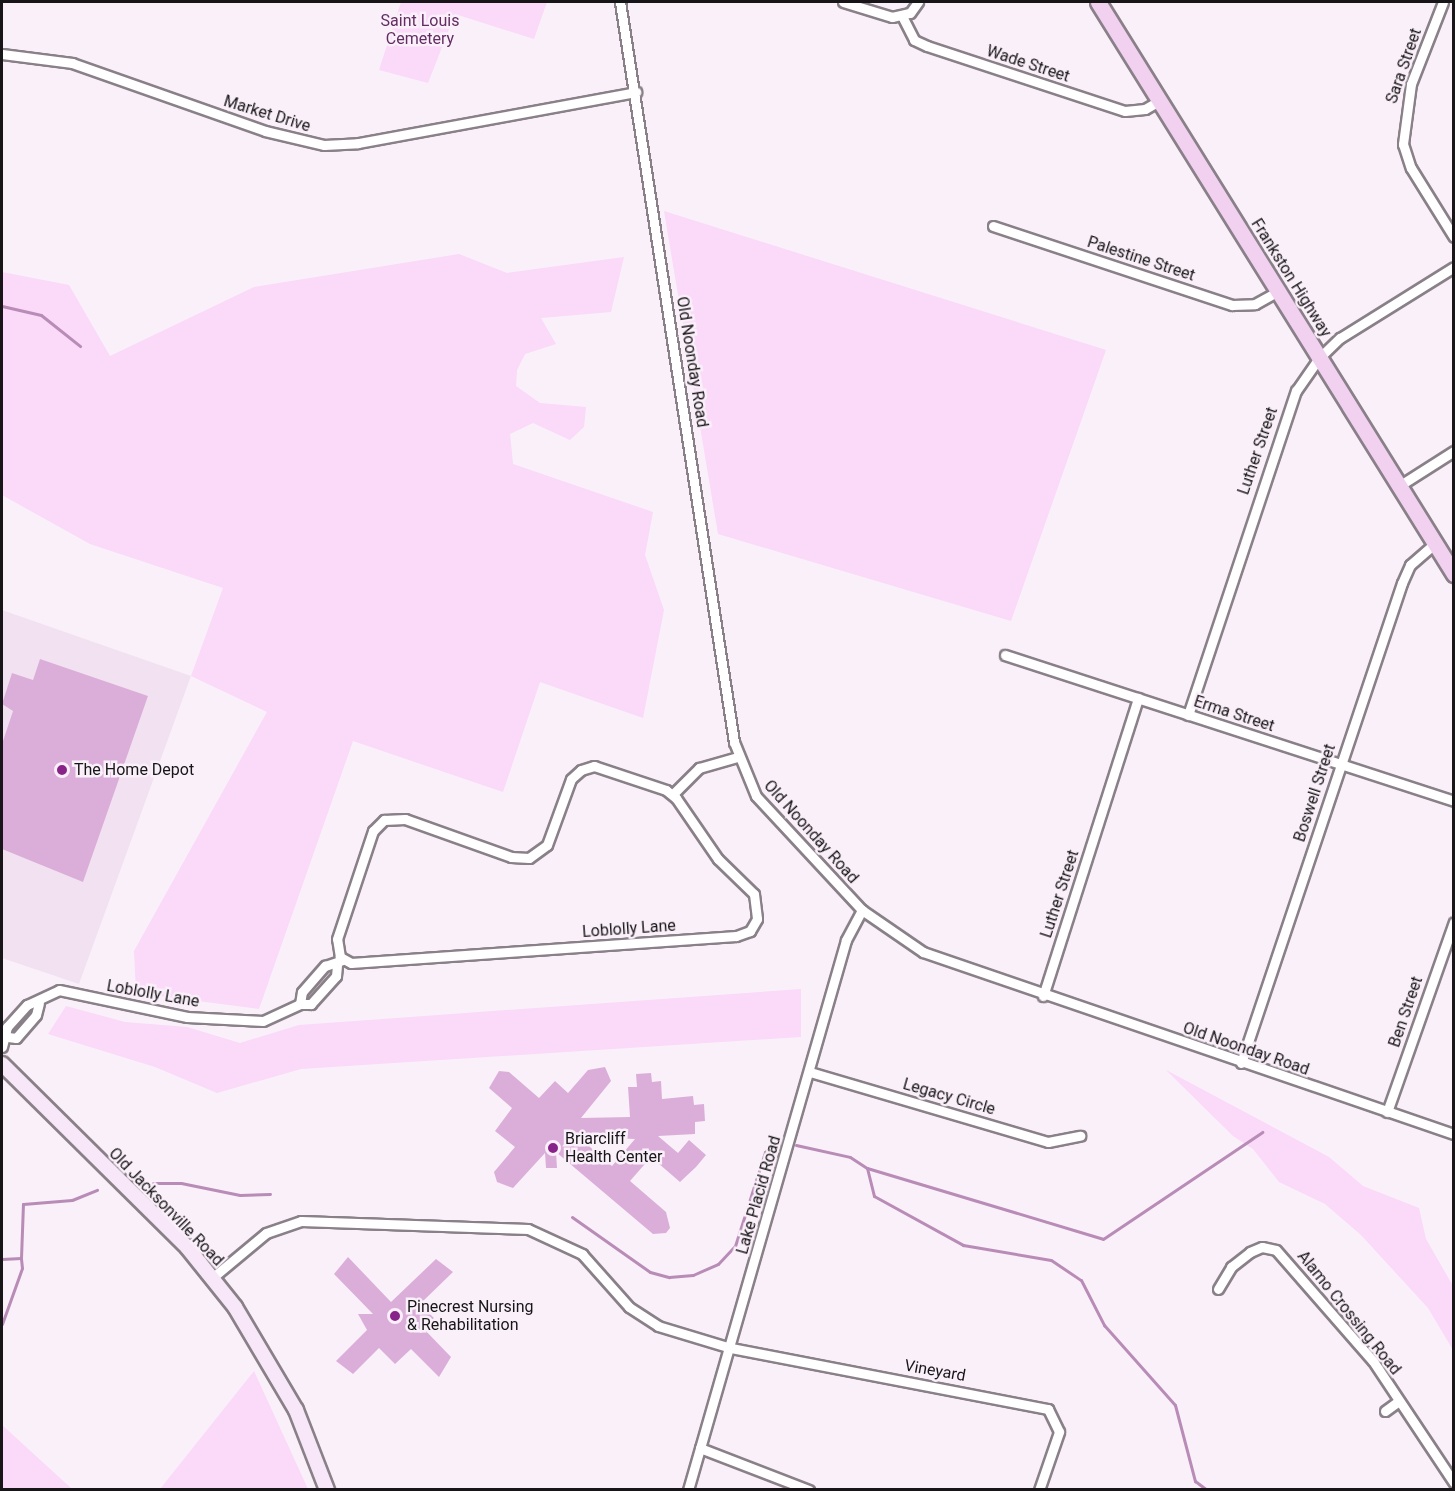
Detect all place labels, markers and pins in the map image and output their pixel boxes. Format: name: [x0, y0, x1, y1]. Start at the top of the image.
place label: The Home Depot: [74, 760, 194, 780]
marker: The Home Depot: [55, 763, 69, 777]
place label: Briarcliff Health Center: [565, 1129, 662, 1167]
marker: Briarcliff Health Center: [546, 1141, 560, 1155]
place label: Pinecrest Nursing & Rehabilitation: [407, 1297, 534, 1335]
marker: Pinecrest Nursing & Rehabilitation: [388, 1309, 402, 1323]

